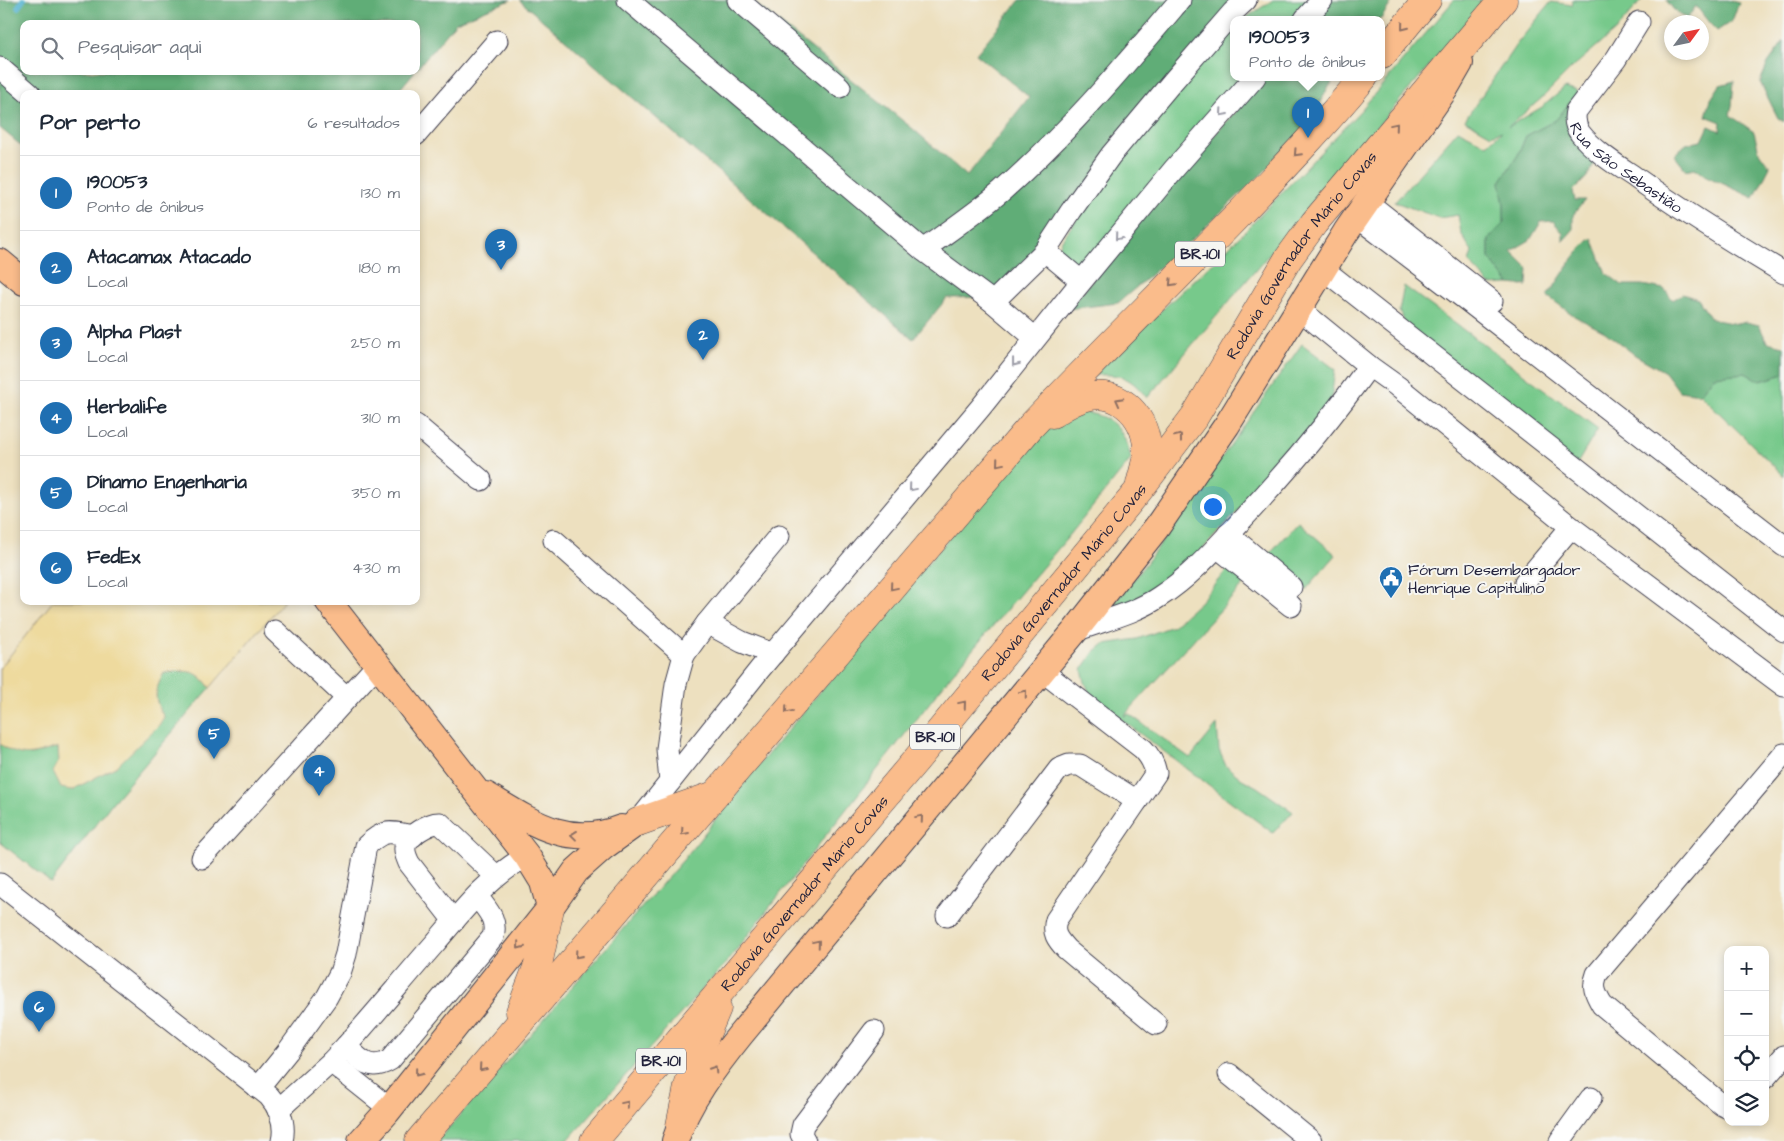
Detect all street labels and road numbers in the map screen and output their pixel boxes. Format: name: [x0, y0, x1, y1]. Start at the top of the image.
street label: Rua São Sebastião: [1564, 119, 1687, 219]
street label: Rodovia Governador Mário Covas: [1221, 147, 1382, 364]
road number: BR-101: [1175, 242, 1225, 266]
street label: Rodovia Governador Mário Covas: [976, 479, 1152, 686]
road number: BR-101: [910, 724, 960, 750]
street label: Rodovia Governador Mário Covas: [715, 791, 894, 996]
road number: BR-101: [636, 1048, 686, 1074]

